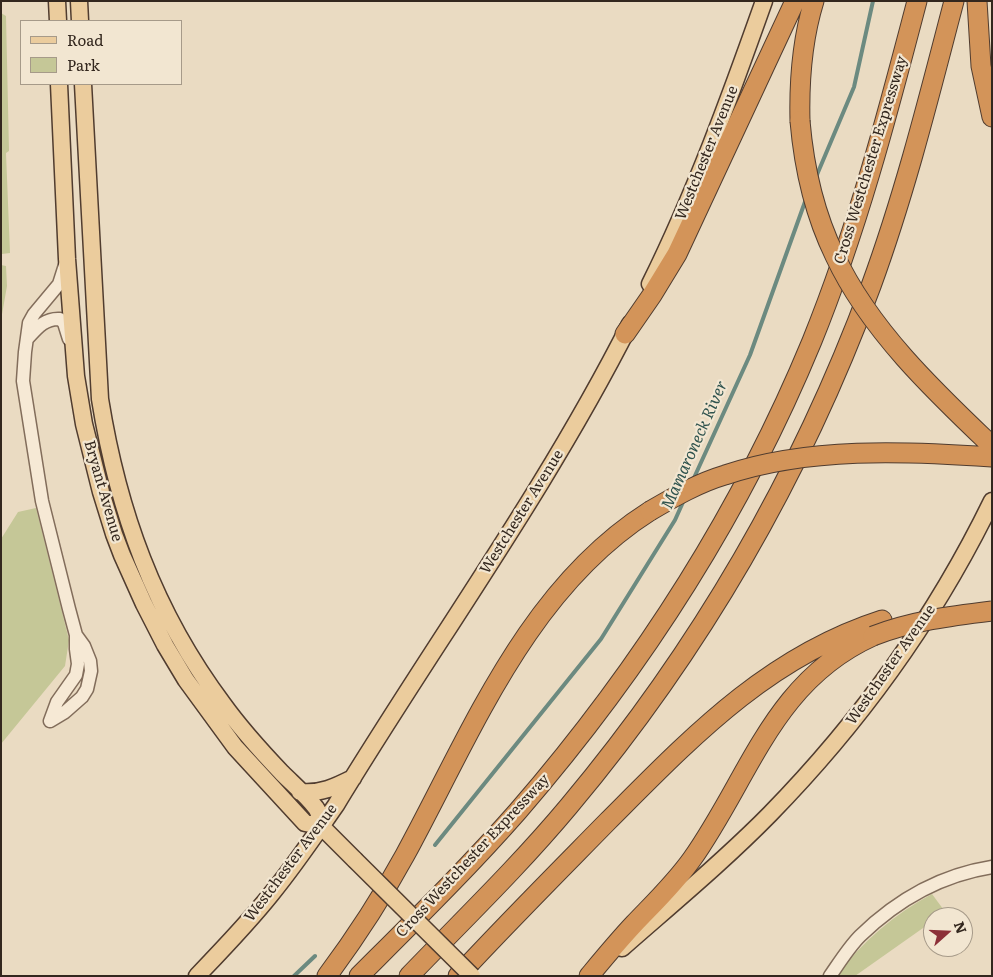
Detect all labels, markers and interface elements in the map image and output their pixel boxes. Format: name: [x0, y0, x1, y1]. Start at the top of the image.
legend: [20, 20, 182, 85]
text: Road: [67, 28, 103, 51]
text: Park: [67, 53, 100, 76]
street label: Cross Westchester Expressway: [831, 54, 911, 266]
street label: Westchester Avenue: [672, 83, 742, 223]
water label: Mamaroneck River: [658, 378, 732, 512]
street label: Bryant Avenue: [80, 438, 126, 544]
street label: Westchester Avenue: [476, 447, 568, 577]
street label: Westchester Avenue: [843, 601, 939, 729]
street label: Cross Westchester Expressway: [393, 771, 553, 941]
street label: Westchester Avenue: [241, 800, 341, 926]
north arrow: [923, 907, 973, 957]
text: N: [950, 918, 973, 936]

